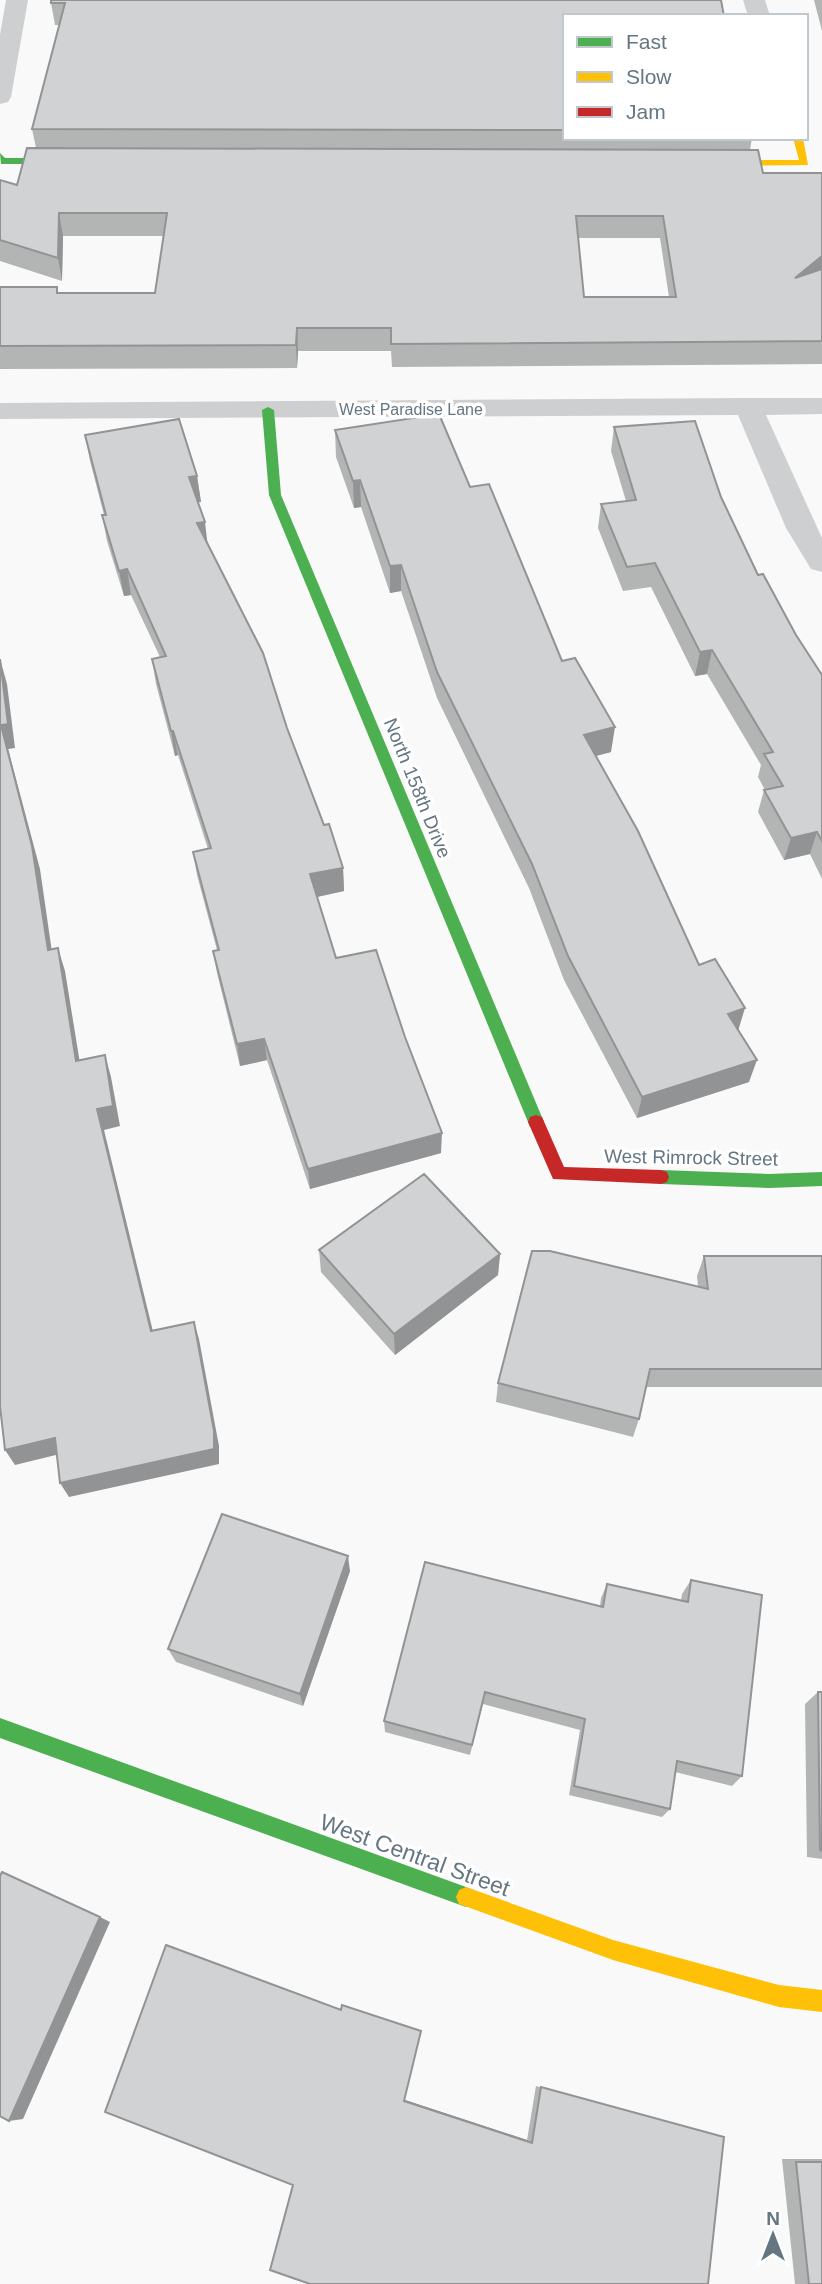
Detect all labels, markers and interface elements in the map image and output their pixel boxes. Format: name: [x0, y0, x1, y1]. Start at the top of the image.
legend: [563, 14, 808, 140]
text: Fast: [626, 30, 667, 53]
text: Slow: [626, 65, 672, 88]
text: Jam: [626, 100, 666, 123]
street label: West Paradise Lane: [339, 401, 483, 418]
street label: North 158th Drive: [380, 715, 455, 861]
street label: West Rimrock Street: [604, 1145, 779, 1170]
street label: West Central Street: [316, 1809, 514, 1902]
north arrow: [738, 2200, 808, 2270]
text: N: [766, 2208, 780, 2229]

